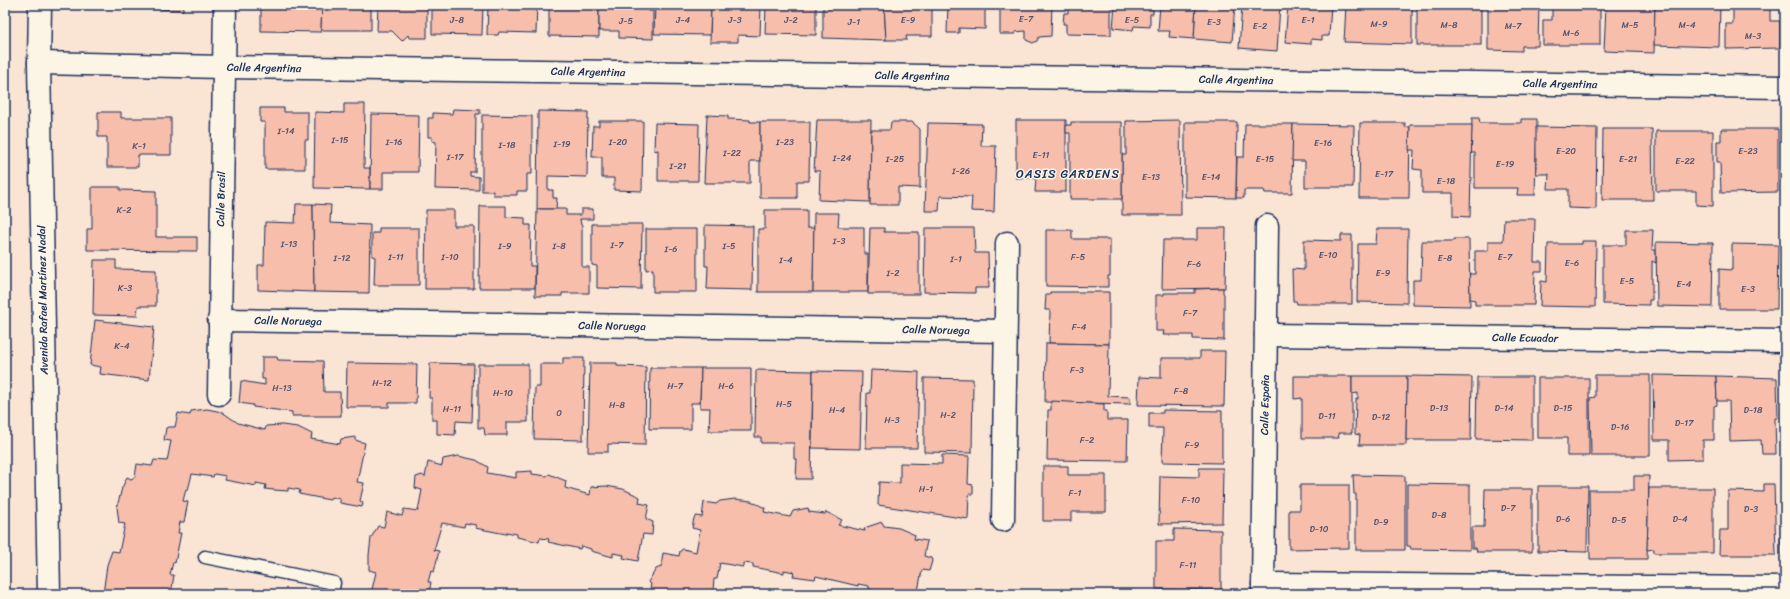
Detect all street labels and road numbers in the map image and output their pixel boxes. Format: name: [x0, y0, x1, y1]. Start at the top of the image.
street label: Calle Argentina: [227, 58, 302, 78]
street label: Calle Argentina: [551, 62, 626, 82]
street label: Calle Argentina: [875, 66, 950, 86]
street label: Calle Argentina: [1199, 70, 1274, 90]
street label: Calle Argentina: [1523, 74, 1598, 94]
street label: Calle Brasil: [211, 170, 231, 227]
street label: Avenida Rafael Martínez Nadal: [32, 224, 54, 376]
street label: Calle Noruega: [254, 311, 322, 331]
street label: Calle Noruega: [578, 316, 646, 336]
street label: Calle Noruega: [902, 320, 970, 340]
street label: Calle Ecuador: [1492, 328, 1560, 348]
street label: Calle España: [1255, 374, 1275, 435]

